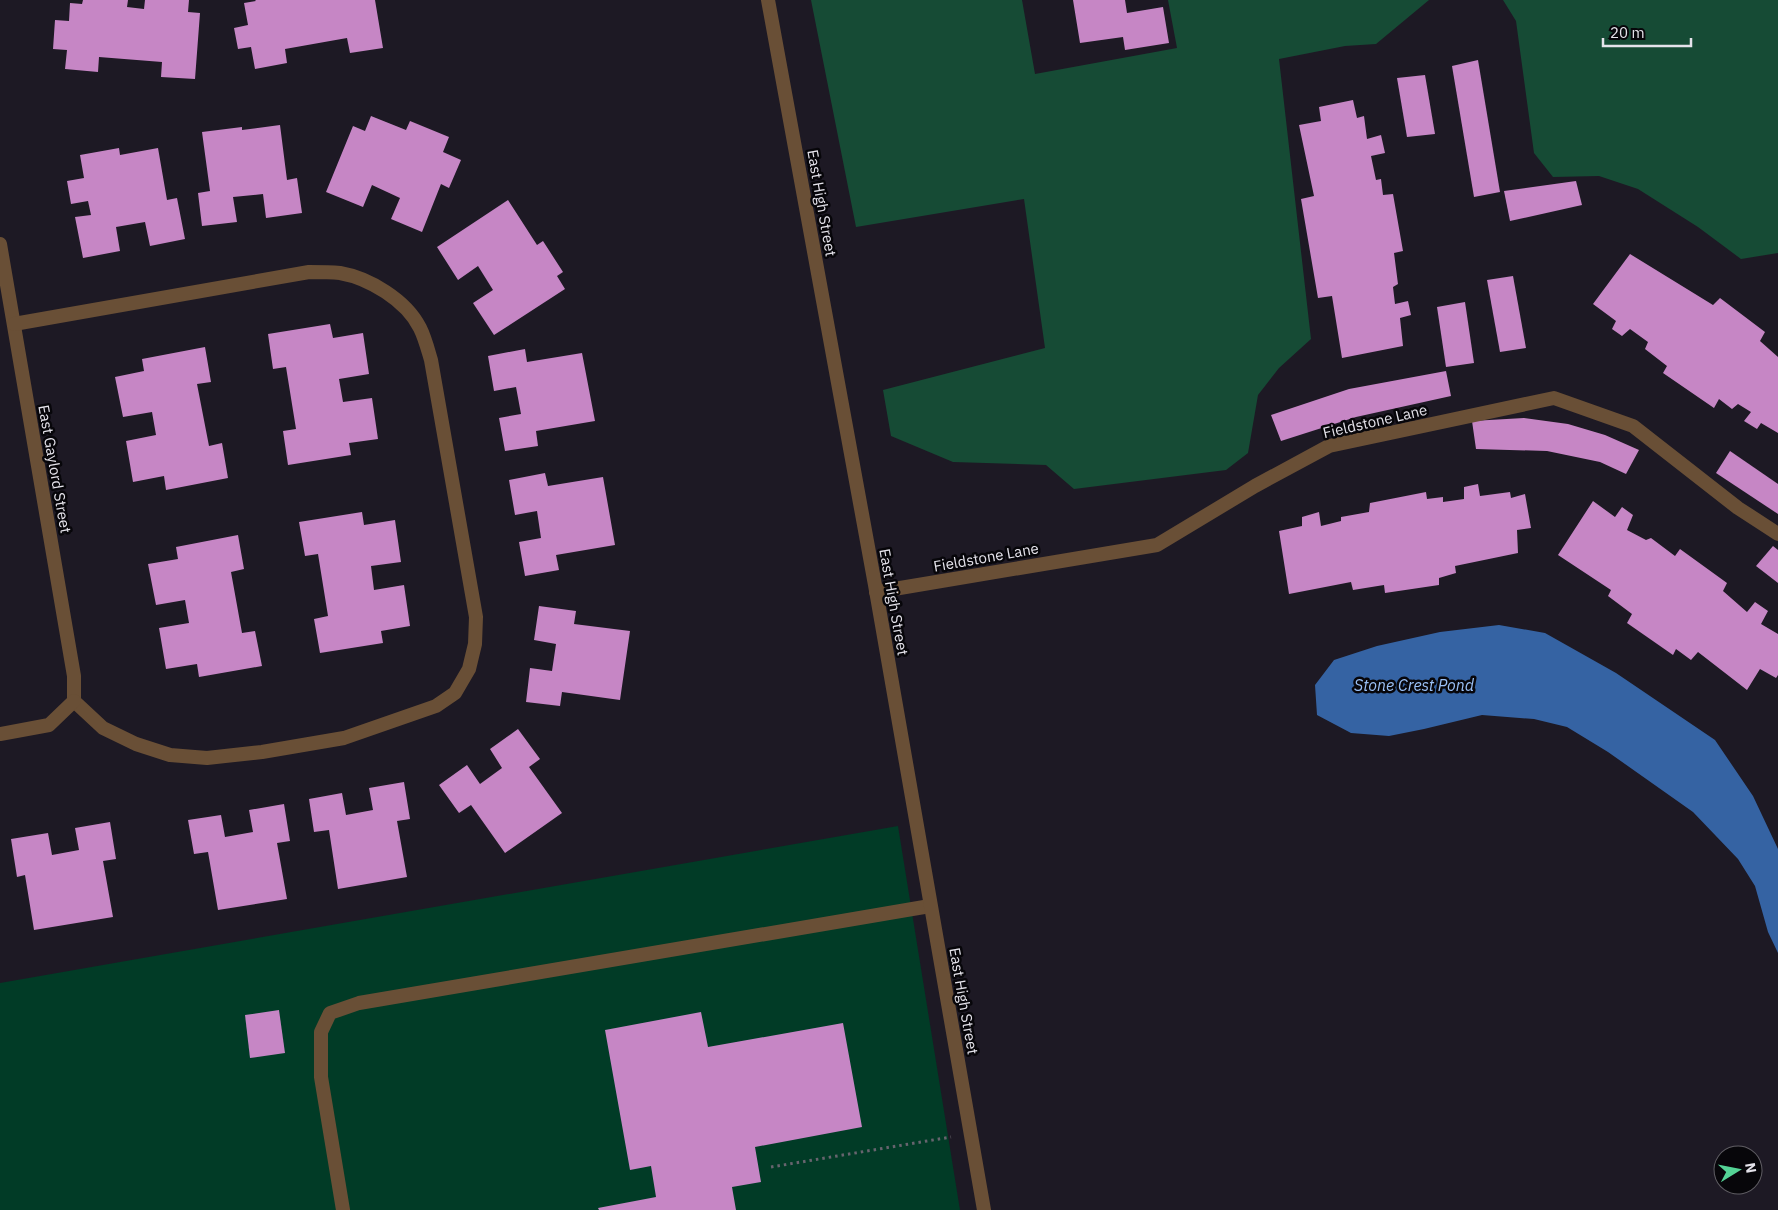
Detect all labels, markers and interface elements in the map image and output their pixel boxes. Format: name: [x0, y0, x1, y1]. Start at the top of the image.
scale bar: [1603, 15, 1690, 47]
text: 20 m: [1610, 23, 1645, 42]
street label: East High Street: [803, 148, 841, 258]
street label: Fieldstone Lane: [1321, 400, 1429, 442]
street label: East Gaylord Street: [34, 403, 76, 535]
street label: Fieldstone Lane: [932, 538, 1040, 576]
street label: East High Street: [875, 547, 913, 657]
water label: Stone Crest Pond: [1354, 675, 1475, 695]
street label: East High Street: [945, 946, 983, 1056]
north arrow: [1713, 1145, 1763, 1195]
text: N: [1741, 1161, 1761, 1174]

